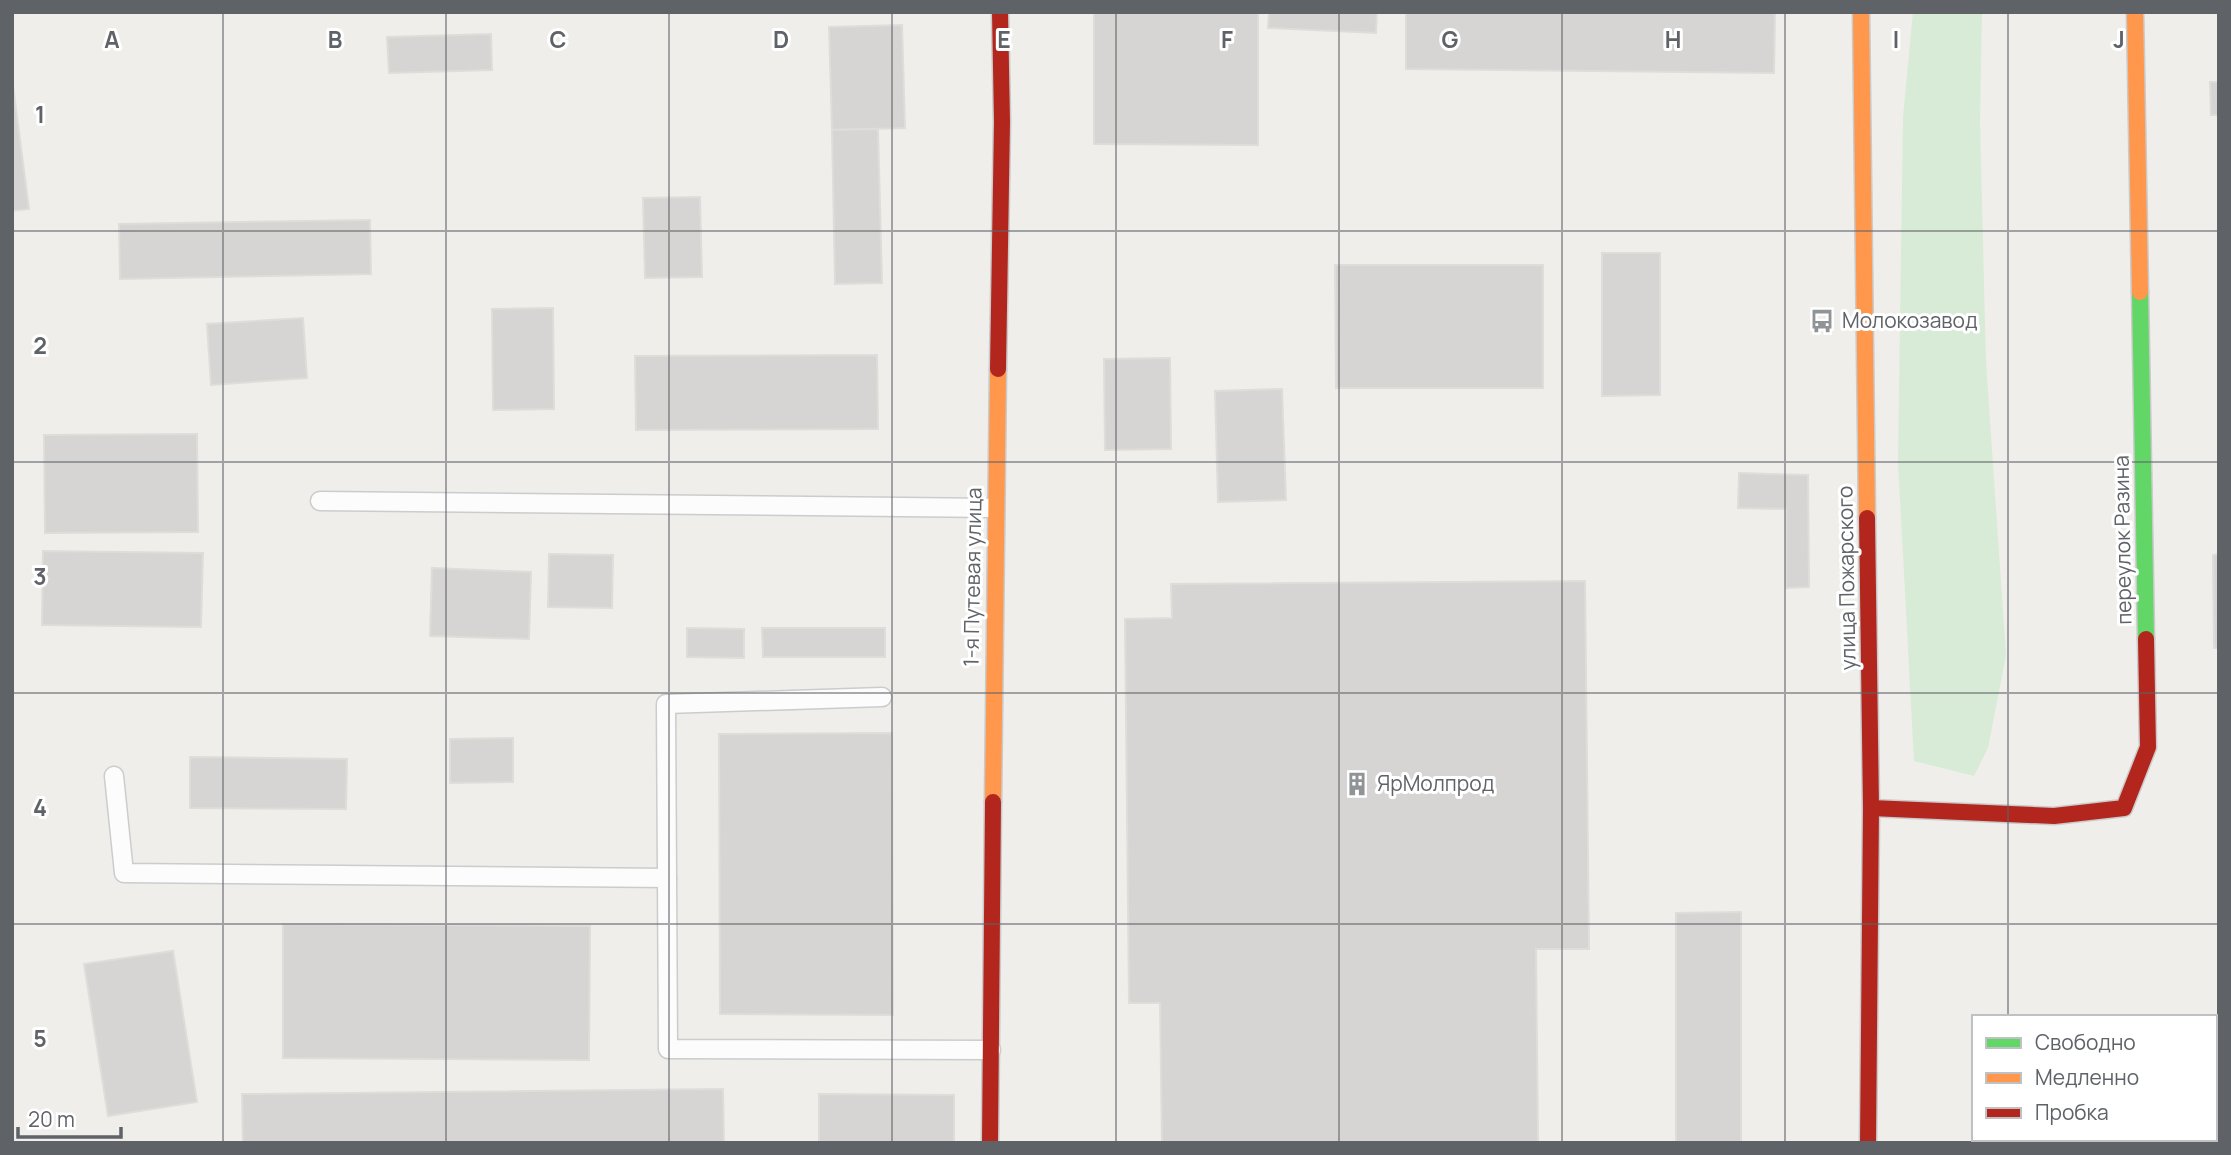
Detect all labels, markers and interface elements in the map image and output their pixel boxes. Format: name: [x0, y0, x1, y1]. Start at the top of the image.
text: A: [104, 23, 120, 55]
text: B: [328, 23, 342, 55]
text: C: [550, 23, 567, 55]
text: D: [773, 23, 789, 55]
text: E: [997, 23, 1011, 55]
text: F: [1221, 23, 1233, 55]
text: G: [1442, 23, 1459, 55]
text: H: [1665, 23, 1681, 55]
text: I: [1893, 23, 1899, 55]
text: J: [2113, 23, 2125, 55]
text: 1: [35, 98, 45, 130]
place label: Молокозавод: [1842, 306, 1978, 334]
bus stop icon: Молокозавод: [1808, 307, 1836, 335]
text: 2: [33, 329, 47, 361]
street label: переулок Разина: [2107, 455, 2137, 625]
street label: улица Пожарского: [1830, 485, 1862, 671]
street label: 1-я Путевая улица: [956, 487, 988, 667]
text: 3: [33, 560, 47, 592]
place label: ЯрМолпрод: [1377, 769, 1494, 797]
building icon: ЯрМолпрод: [1343, 770, 1371, 798]
text: 4: [33, 791, 47, 823]
legend: [1972, 1015, 2217, 1141]
text: 5: [33, 1022, 47, 1054]
text: Свободно: [2035, 1028, 2136, 1056]
text: Медленно: [2035, 1063, 2139, 1091]
scale bar: [18, 1096, 121, 1140]
text: Пробка: [2035, 1098, 2109, 1126]
text: 20 m: [28, 1105, 75, 1133]

